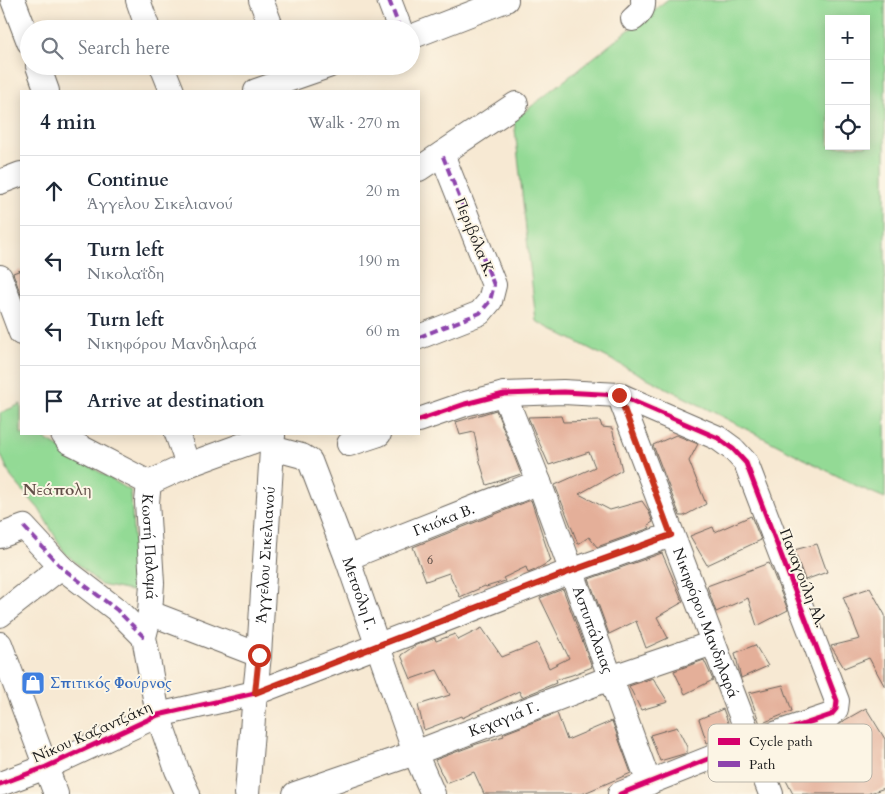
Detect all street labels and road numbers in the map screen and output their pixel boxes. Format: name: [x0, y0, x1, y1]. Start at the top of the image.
street label: Περιβόλα Κ.: [450, 195, 500, 279]
street label: Άγγελου Σικελιανού: [251, 486, 280, 624]
street label: Κωστή Παλαμά: [137, 493, 162, 601]
street label: Γκιόκα Β.: [410, 499, 477, 541]
street label: Παναγούλη Αλ.: [775, 526, 831, 630]
street label: Νικηφόρου Μανδηλαρά: [668, 545, 744, 701]
street label: Μετσόλη Γ.: [338, 555, 381, 633]
street label: Αστυπάλαιας: [568, 583, 618, 677]
street label: Κεχαγιά Γ.: [466, 696, 542, 741]
street label: Νίκου Καζαντζάκη: [29, 697, 155, 767]

